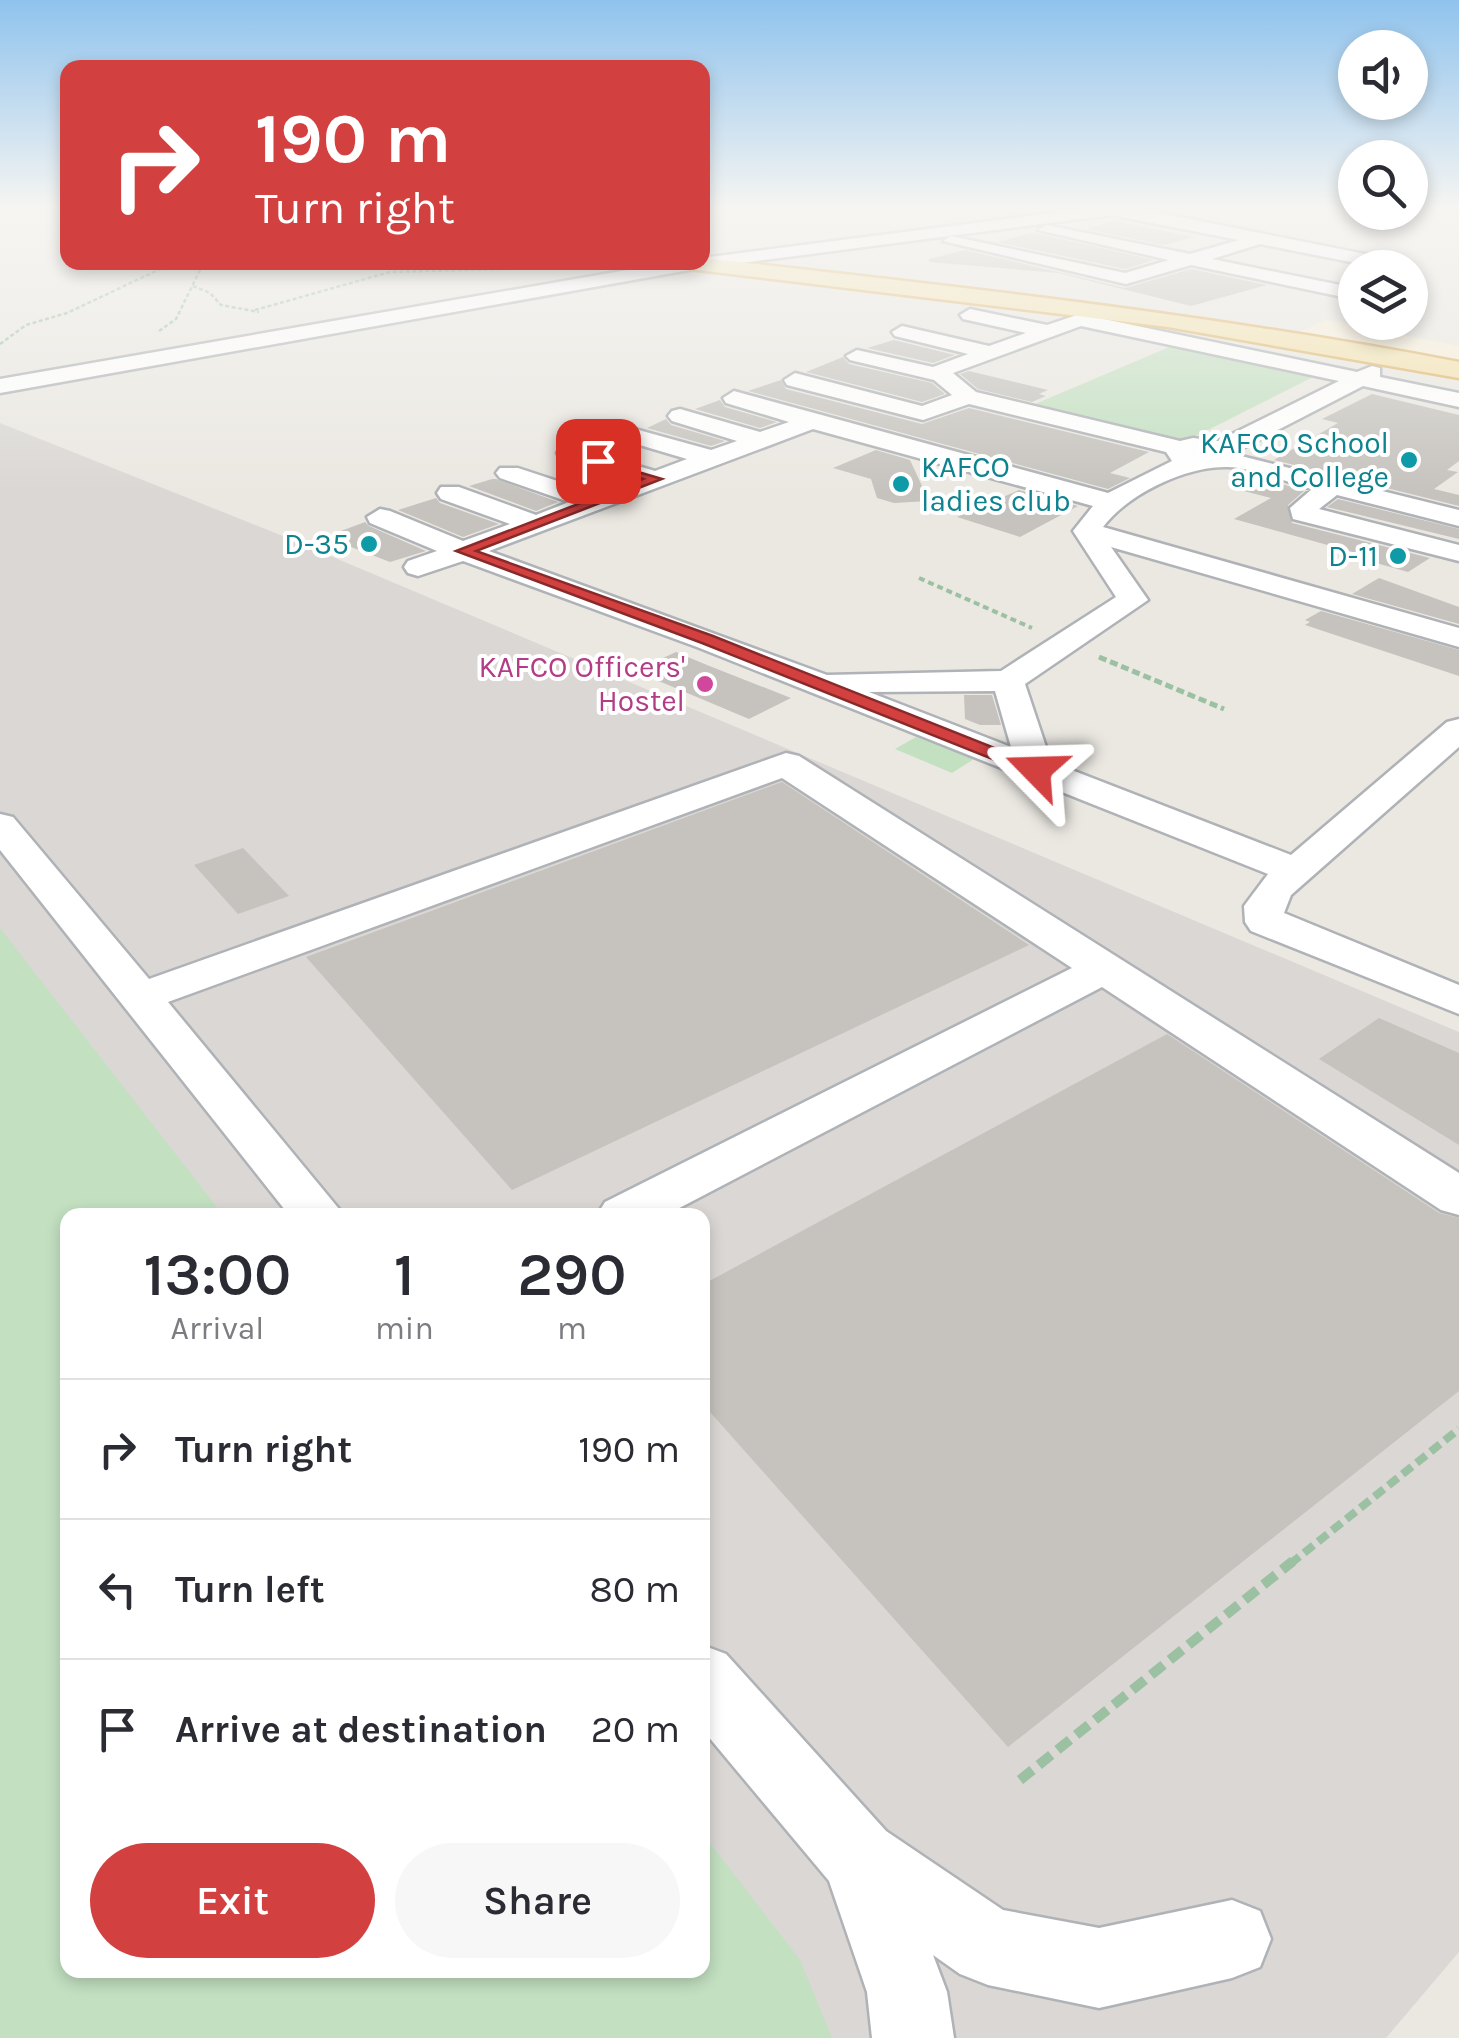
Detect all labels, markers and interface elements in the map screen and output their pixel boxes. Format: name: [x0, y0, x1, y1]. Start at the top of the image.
map controls: [1338, 30, 1428, 340]
button: sound: [1338, 30, 1428, 120]
text: 190 m: [255, 98, 451, 180]
icon: right: [90, 100, 220, 230]
button: search: [1338, 140, 1428, 230]
text: Turn right: [255, 182, 455, 234]
button: layers: [1338, 250, 1428, 340]
pin: [556, 419, 641, 504]
place label: KAFCO School and College: [1200, 425, 1389, 495]
icon: arrive: [571, 434, 626, 489]
place label: KAFCO ladies club: [921, 449, 1071, 519]
marker: KAFCO School and College: [1398, 449, 1420, 471]
marker: KAFCO ladies club: [890, 473, 912, 495]
place label: D-35: [284, 526, 349, 562]
marker: D-35: [358, 533, 380, 555]
place label: D-11: [1328, 538, 1378, 574]
marker: D-11: [1387, 545, 1409, 567]
place label: KAFCO Officers' Hostel: [479, 649, 685, 719]
marker: KAFCO Officers' Hostel: [694, 673, 716, 695]
position arrow: [984, 718, 1088, 822]
text: 13:00: [143, 1240, 291, 1310]
text: 1: [394, 1240, 415, 1310]
text: 290: [517, 1240, 627, 1310]
text: Arrival: [171, 1310, 264, 1347]
text: min: [375, 1310, 434, 1347]
text: m: [557, 1310, 587, 1347]
icon: right: [90, 1422, 145, 1477]
text: Turn right: [175, 1427, 352, 1472]
text: 190 m: [578, 1427, 680, 1472]
icon: left: [90, 1562, 145, 1617]
text: Turn left: [175, 1567, 325, 1612]
text: 80 m: [590, 1567, 680, 1612]
icon: arrive: [90, 1702, 145, 1757]
text: Arrive at destination: [175, 1707, 547, 1752]
text: 20 m: [591, 1707, 680, 1752]
button: Exit: [90, 1843, 375, 1958]
button: Share: [395, 1843, 680, 1958]

